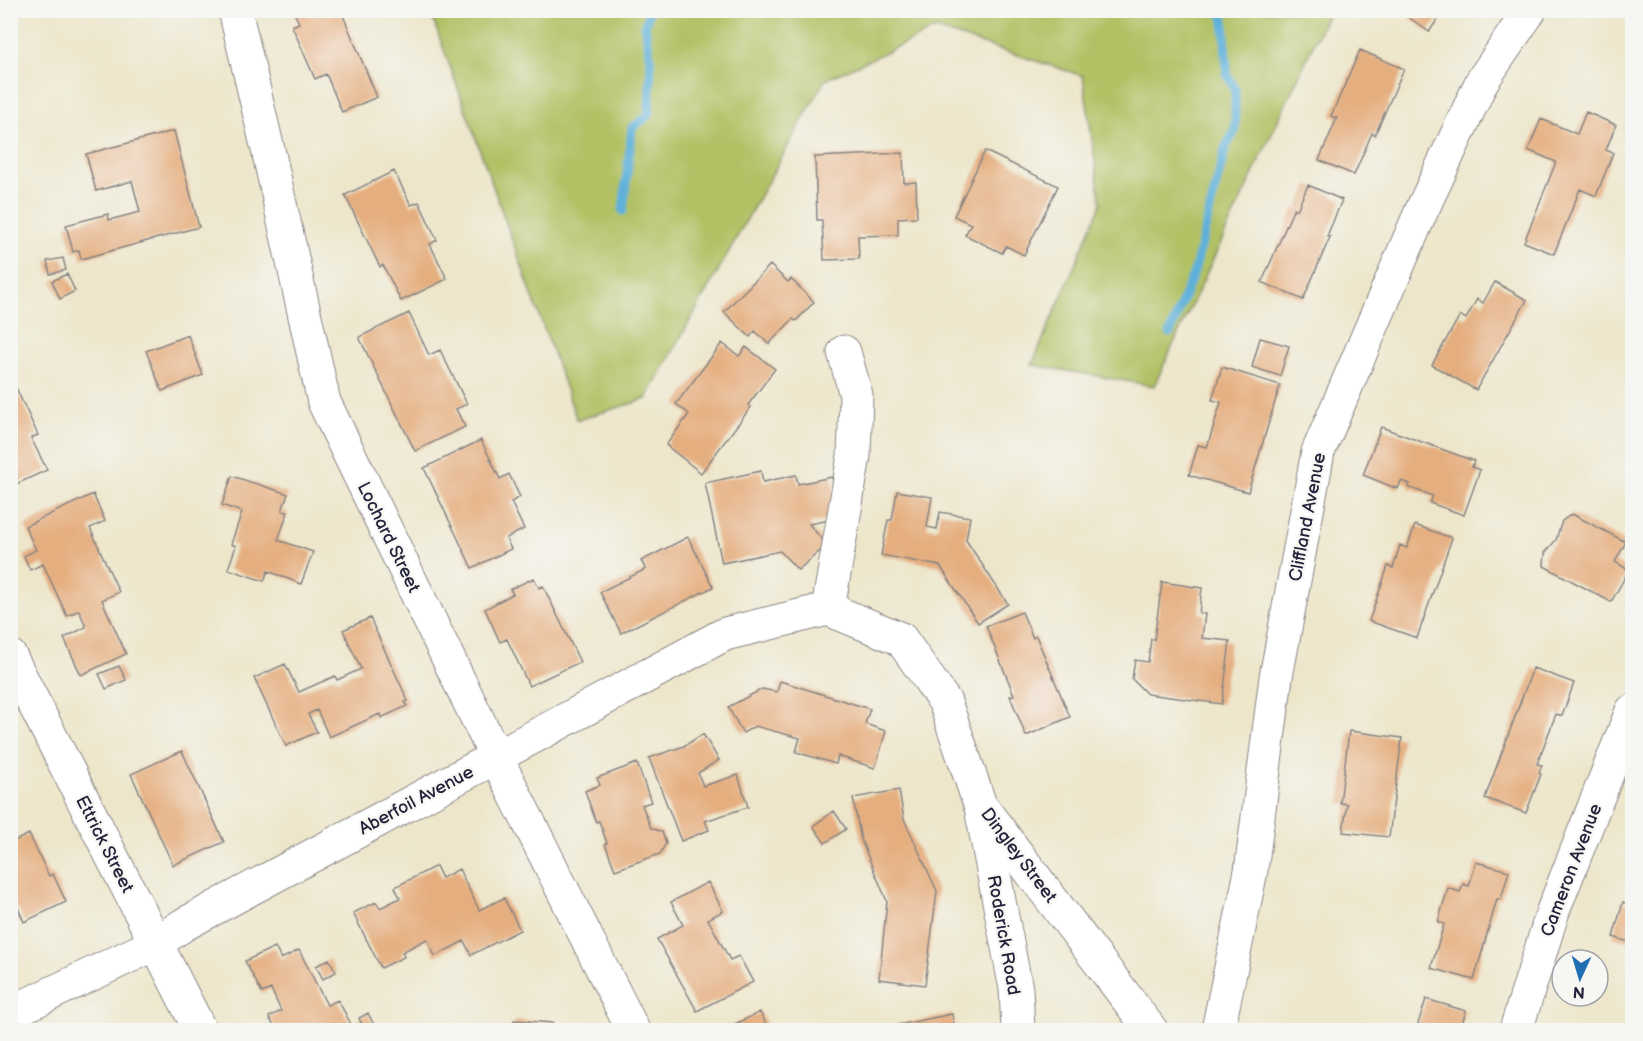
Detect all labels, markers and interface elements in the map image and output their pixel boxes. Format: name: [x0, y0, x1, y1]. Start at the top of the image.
street label: Cliffland Avenue: [1285, 451, 1330, 583]
street label: Lochard Street: [353, 479, 425, 596]
street label: Aberfoil Avenue: [355, 761, 477, 840]
street label: Ettrick Street: [71, 792, 138, 897]
street label: Cameron Avenue: [1537, 801, 1607, 939]
street label: Dingley Street: [976, 804, 1061, 907]
street label: Roderick Road: [983, 873, 1024, 997]
north arrow: [1550, 948, 1610, 1008]
text: N: [1572, 982, 1586, 1001]

